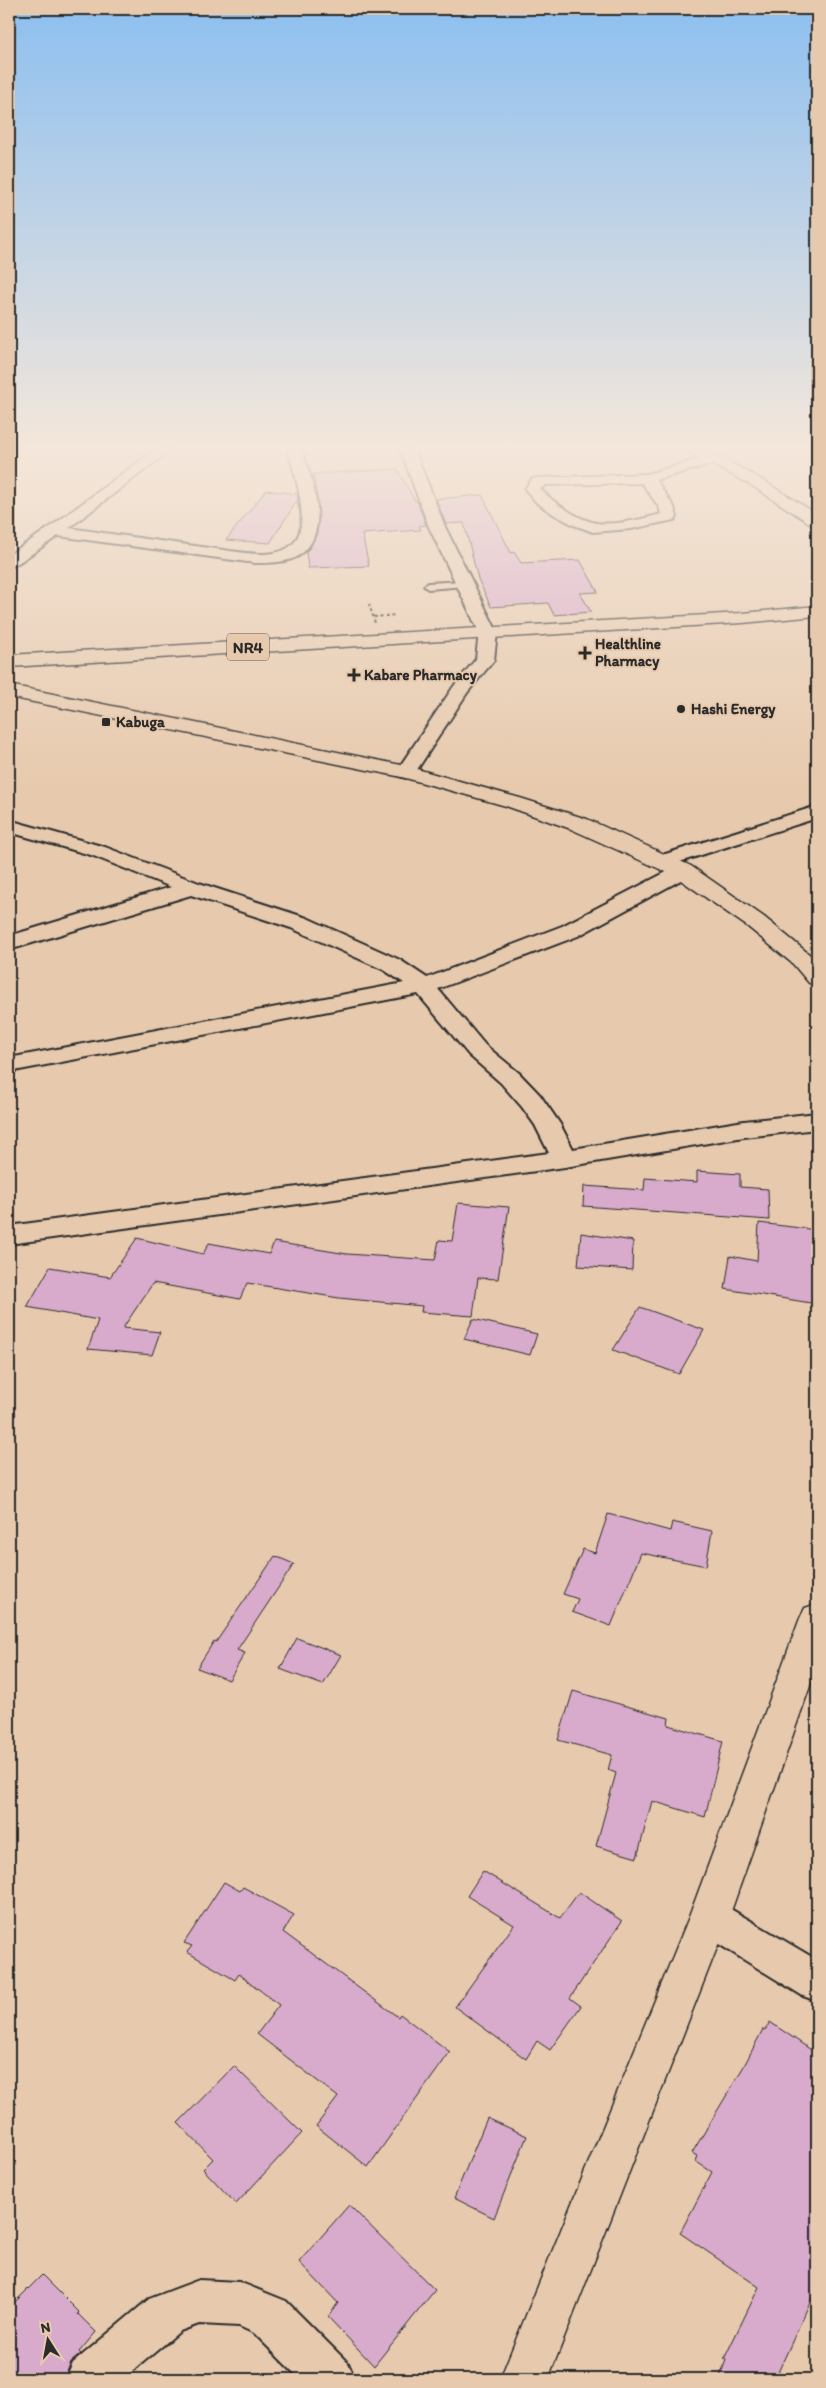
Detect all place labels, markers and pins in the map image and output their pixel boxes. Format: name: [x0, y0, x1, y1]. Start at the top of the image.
place label: Healthline Pharmacy: [595, 635, 661, 671]
marker: Healthline Pharmacy: [579, 647, 591, 659]
place label: Kabare Pharmacy: [364, 666, 478, 685]
marker: Kabare Pharmacy: [348, 669, 360, 681]
place label: Hashi Energy: [691, 700, 776, 719]
marker: Hashi Energy: [675, 703, 687, 715]
place label: Kabuga: [116, 713, 165, 732]
marker: Kabuga: [100, 716, 112, 728]

